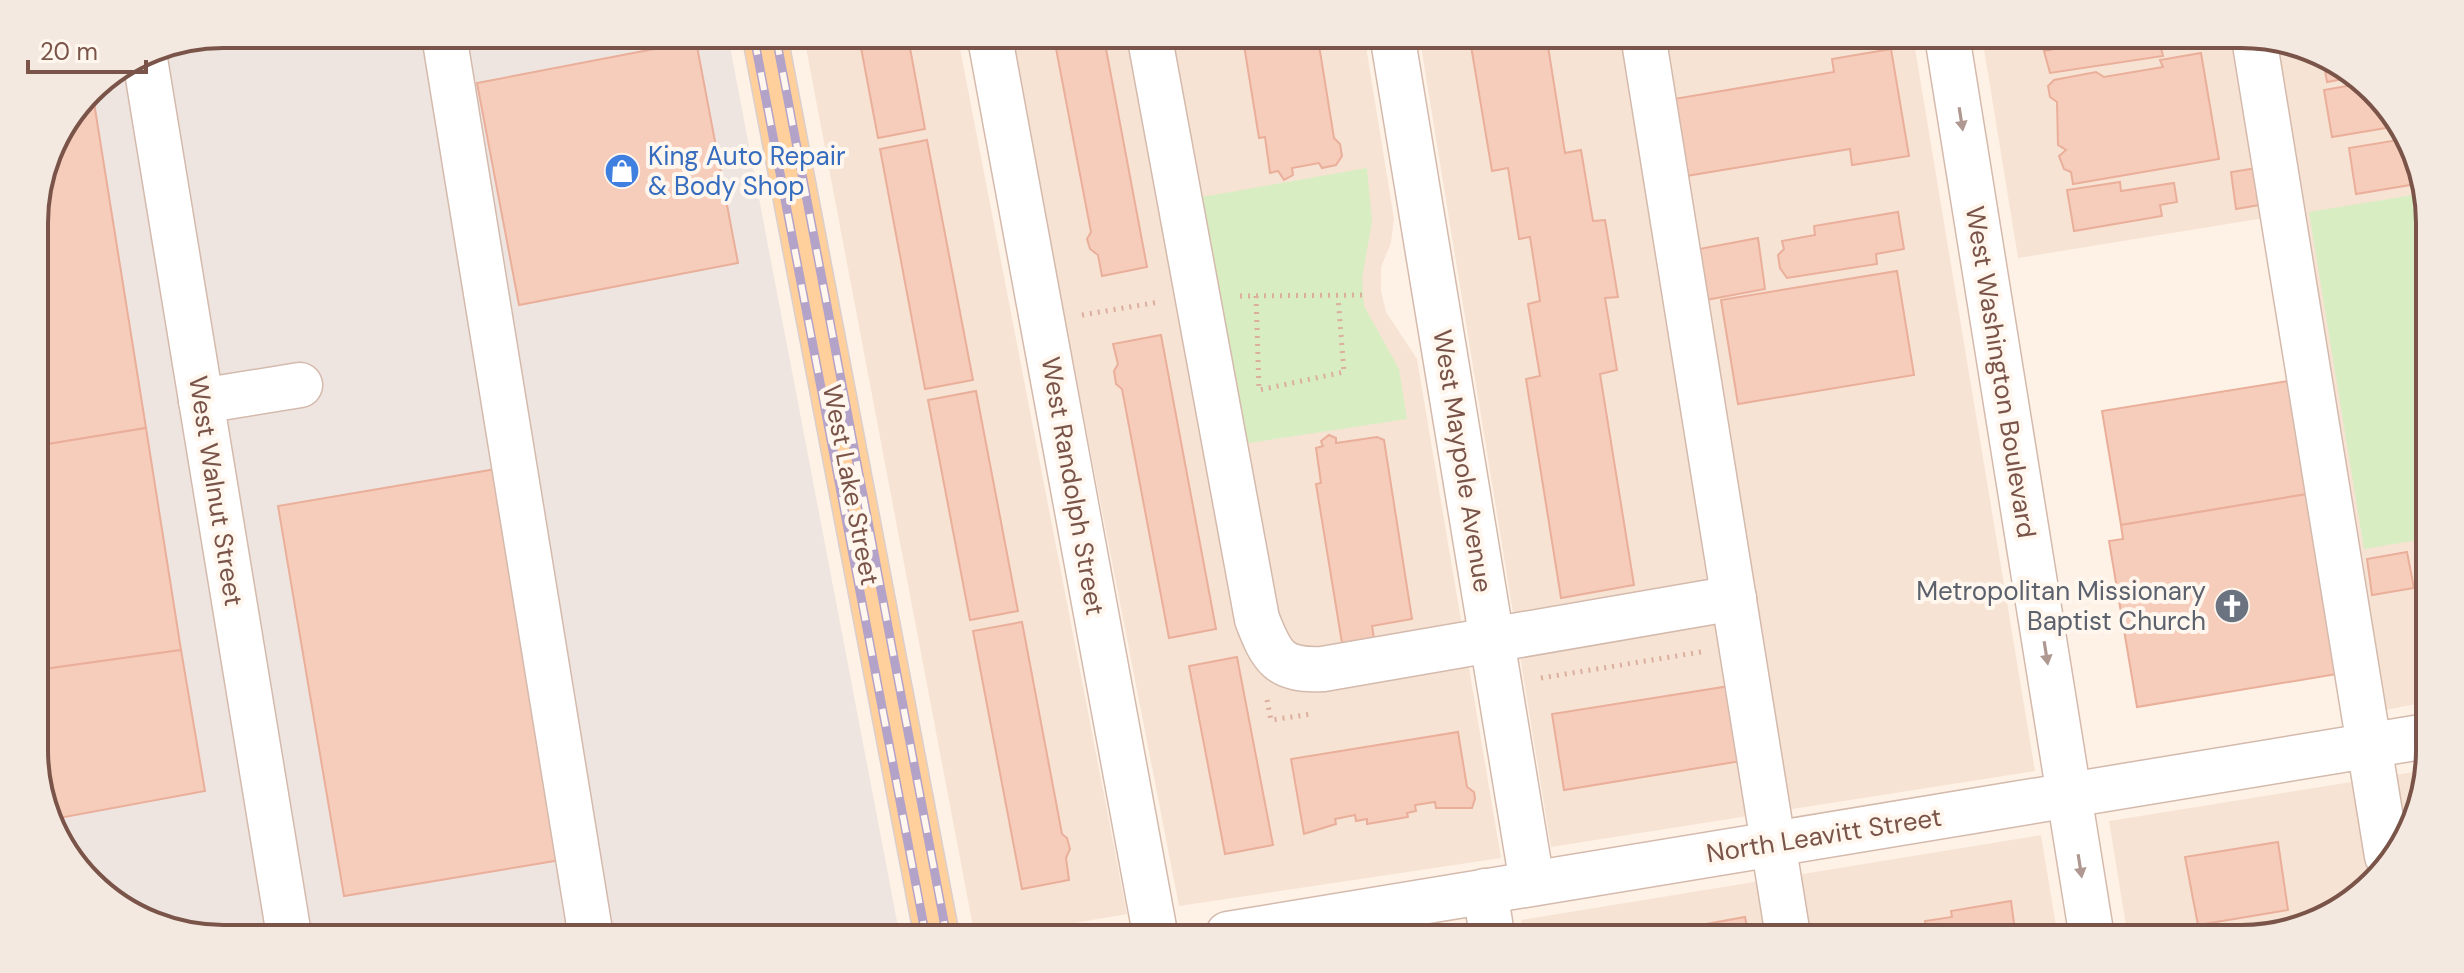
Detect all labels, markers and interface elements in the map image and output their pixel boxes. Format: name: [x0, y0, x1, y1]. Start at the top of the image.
scale bar: [28, 24, 146, 74]
text: 20 m: [40, 36, 98, 67]
one-way arrow: [1955, 107, 1968, 132]
place label: King Auto Repair & Body Shop: [648, 139, 846, 203]
shop icon: King Auto Repair & Body Shop: [603, 152, 641, 190]
street label: West Washington Boulevard: [1958, 204, 2044, 540]
street label: West Maypole Avenue: [1425, 327, 1501, 595]
street label: West Randolph Street: [1034, 354, 1112, 618]
street label: West Walnut Street: [181, 373, 251, 609]
street label: West Lake Street: [815, 382, 887, 588]
place label: Metropolitan Missionary Baptist Church: [1916, 574, 2206, 638]
church icon: Metropolitan Missionary Baptist Church: [2213, 587, 2251, 625]
one-way arrow: [2040, 641, 2053, 666]
street label: North Leavitt Street: [1704, 800, 1944, 870]
one-way arrow: [2075, 854, 2087, 879]

